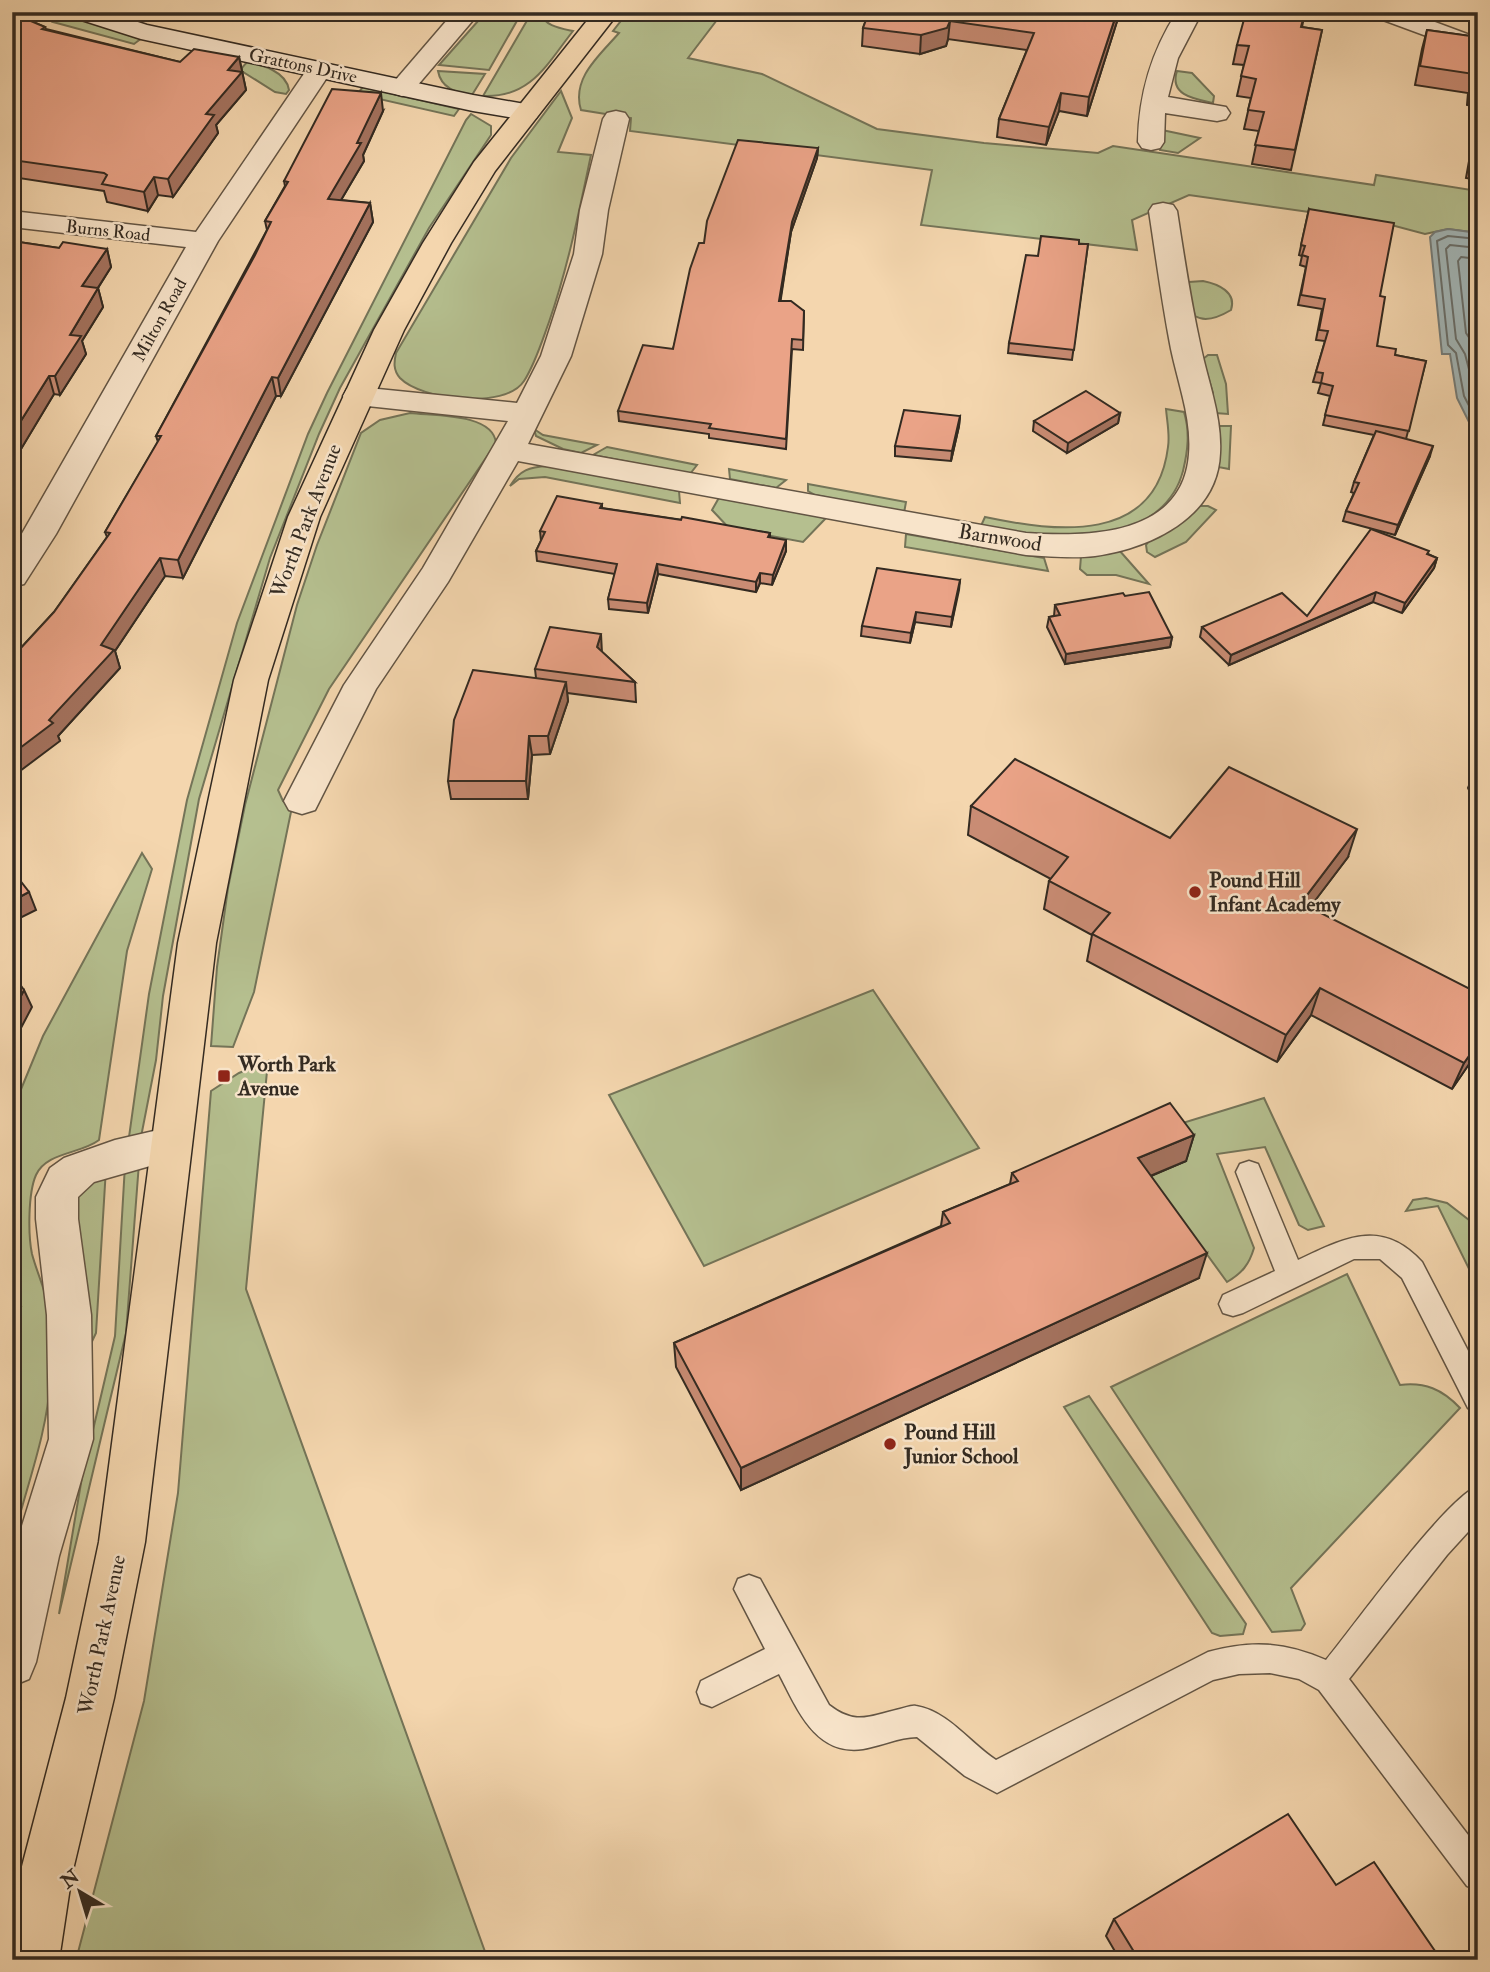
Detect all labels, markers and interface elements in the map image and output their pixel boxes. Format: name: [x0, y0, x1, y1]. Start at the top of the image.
street label: Grattons Drive: [247, 43, 360, 89]
street label: Burns Road: [65, 215, 151, 247]
street label: Milton Road: [128, 274, 192, 366]
street label: Worth Park Avenue: [264, 440, 348, 603]
street label: Barnwood: [956, 518, 1044, 558]
place label: Pound Hill Infant Academy: [1209, 867, 1341, 918]
marker: Pound Hill Infant Academy: [1187, 884, 1203, 900]
place label: Worth Park Avenue: [237, 1051, 337, 1102]
marker: Worth Park Avenue: [216, 1068, 232, 1084]
place label: Pound Hill Junior School: [903, 1419, 1019, 1470]
marker: Pound Hill Junior School: [882, 1436, 898, 1452]
street label: Worth Park Avenue: [72, 1552, 132, 1719]
north arrow: [46, 1856, 116, 1926]
text: N: [55, 1864, 85, 1895]

